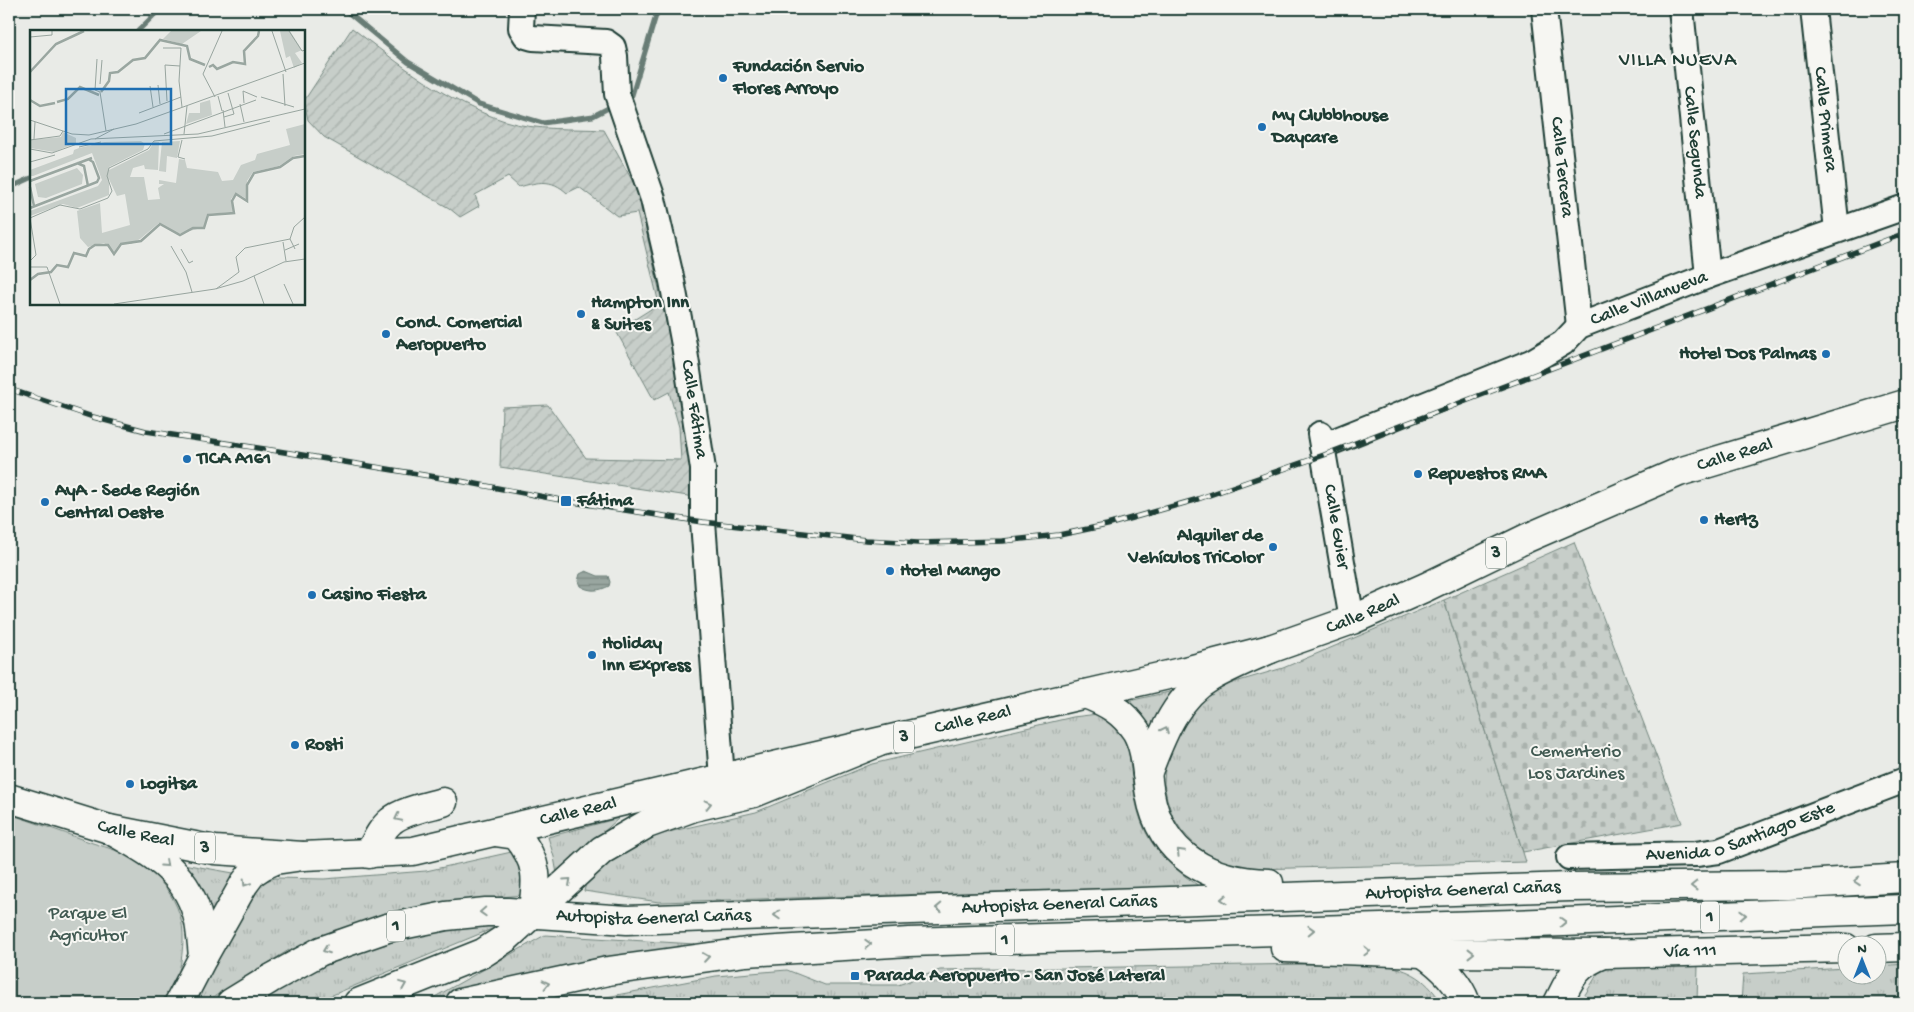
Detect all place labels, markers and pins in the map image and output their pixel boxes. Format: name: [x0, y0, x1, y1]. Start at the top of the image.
place label: Fundación Servio Flores Arroyo: [732, 56, 864, 101]
marker: Fundación Servio Flores Arroyo: [717, 72, 729, 84]
place label: My Clubbhouse Daycare: [1270, 105, 1389, 150]
marker: My Clubbhouse Daycare: [1256, 121, 1268, 133]
place label: Hampton Inn & Suites: [591, 292, 690, 337]
marker: Hampton Inn & Suites: [575, 308, 587, 320]
place label: Cond. Comercial Aeropuerto: [395, 312, 522, 357]
marker: Cond. Comercial Aeropuerto: [380, 328, 392, 340]
place label: Hotel Dos Palmas: [1679, 343, 1817, 366]
marker: Hotel Dos Palmas: [1820, 348, 1832, 360]
place label: TICA A161: [195, 448, 271, 471]
marker: TICA A161: [181, 453, 193, 465]
place label: Repuestos RMA: [1427, 463, 1548, 486]
marker: Repuestos RMA: [1412, 468, 1424, 480]
place label: AyA - Sede Región Central Oeste: [54, 480, 200, 525]
place label: Fátima: [576, 490, 635, 513]
marker: Fátima: [559, 494, 573, 508]
marker: AyA - Sede Región Central Oeste: [39, 496, 51, 508]
place label: Hertz: [1714, 509, 1759, 532]
marker: Hertz: [1698, 514, 1710, 526]
place label: Alquiler de Vehículos TriColor: [1127, 525, 1265, 570]
marker: Alquiler de Vehículos TriColor: [1267, 541, 1279, 553]
place label: Hotel Mango: [900, 560, 1001, 583]
marker: Hotel Mango: [884, 565, 896, 577]
place label: Casino Fiesta: [321, 584, 428, 607]
marker: Casino Fiesta: [306, 589, 318, 601]
place label: Holiday Inn Express: [602, 633, 692, 678]
marker: Holiday Inn Express: [586, 649, 598, 661]
place label: Rosti: [304, 734, 344, 757]
marker: Rosti: [289, 739, 301, 751]
place label: Logitsa: [140, 773, 198, 796]
marker: Logitsa: [124, 778, 136, 790]
place label: Parada Aeropuerto - San José Lateral: [864, 965, 1165, 988]
marker: Parada Aeropuerto - San José Lateral: [849, 970, 861, 982]

